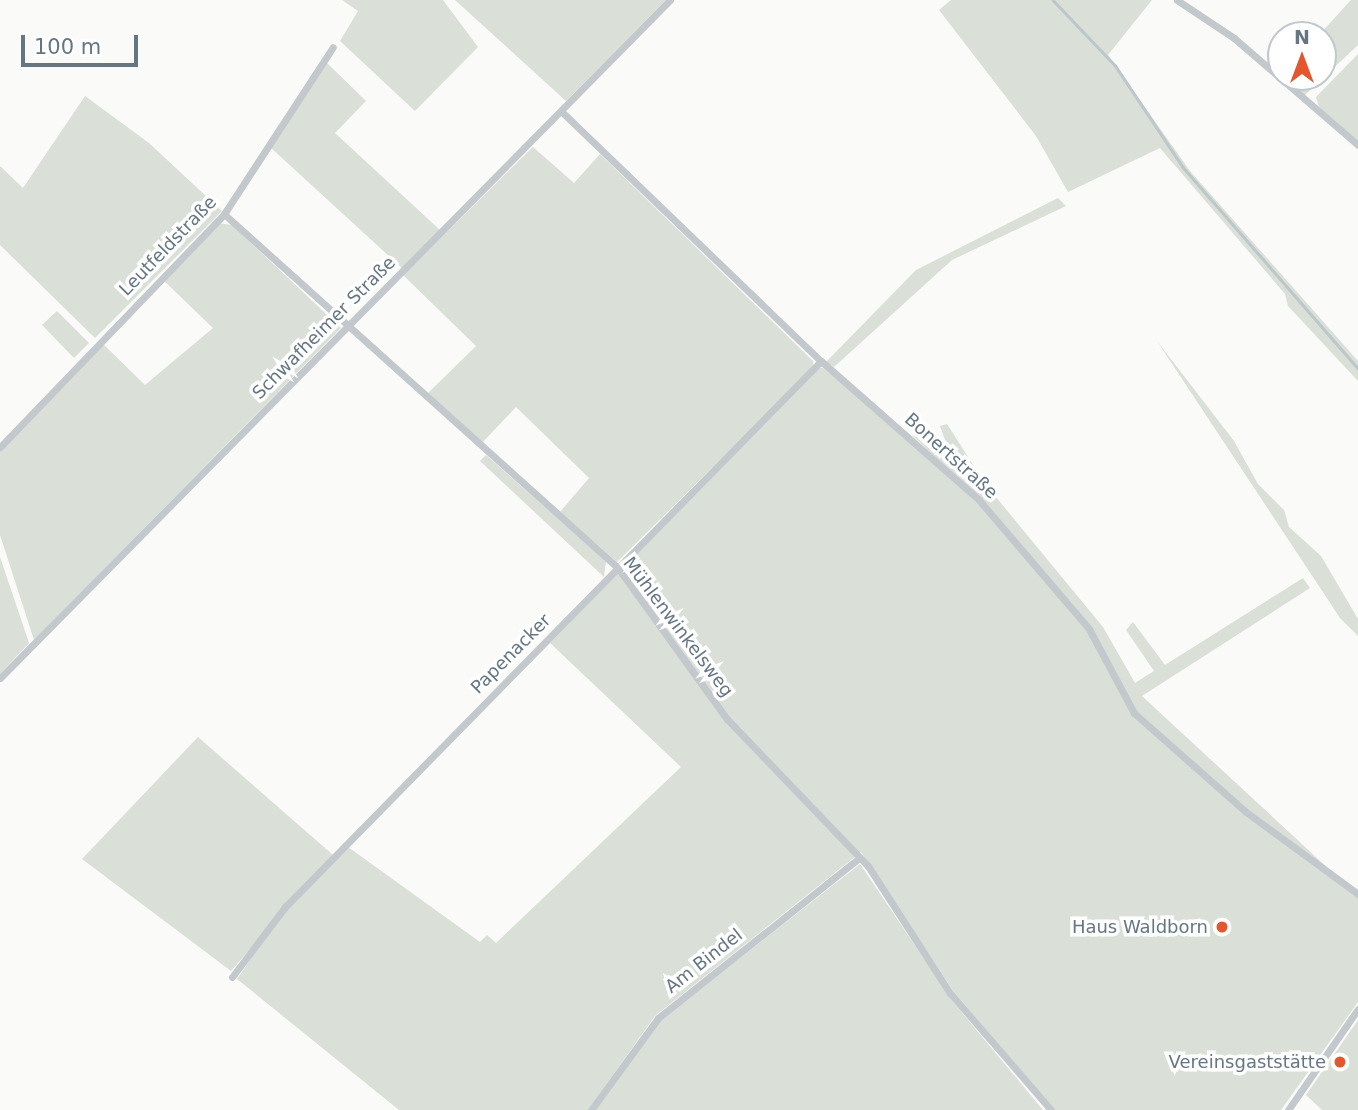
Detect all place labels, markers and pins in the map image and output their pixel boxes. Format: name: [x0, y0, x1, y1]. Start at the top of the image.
place label: Haus Waldborn: [1072, 916, 1208, 938]
marker: Haus Waldborn: [1214, 919, 1230, 935]
place label: Vereinsgaststätte: [1169, 1051, 1326, 1073]
marker: Vereinsgaststätte: [1332, 1054, 1348, 1070]

